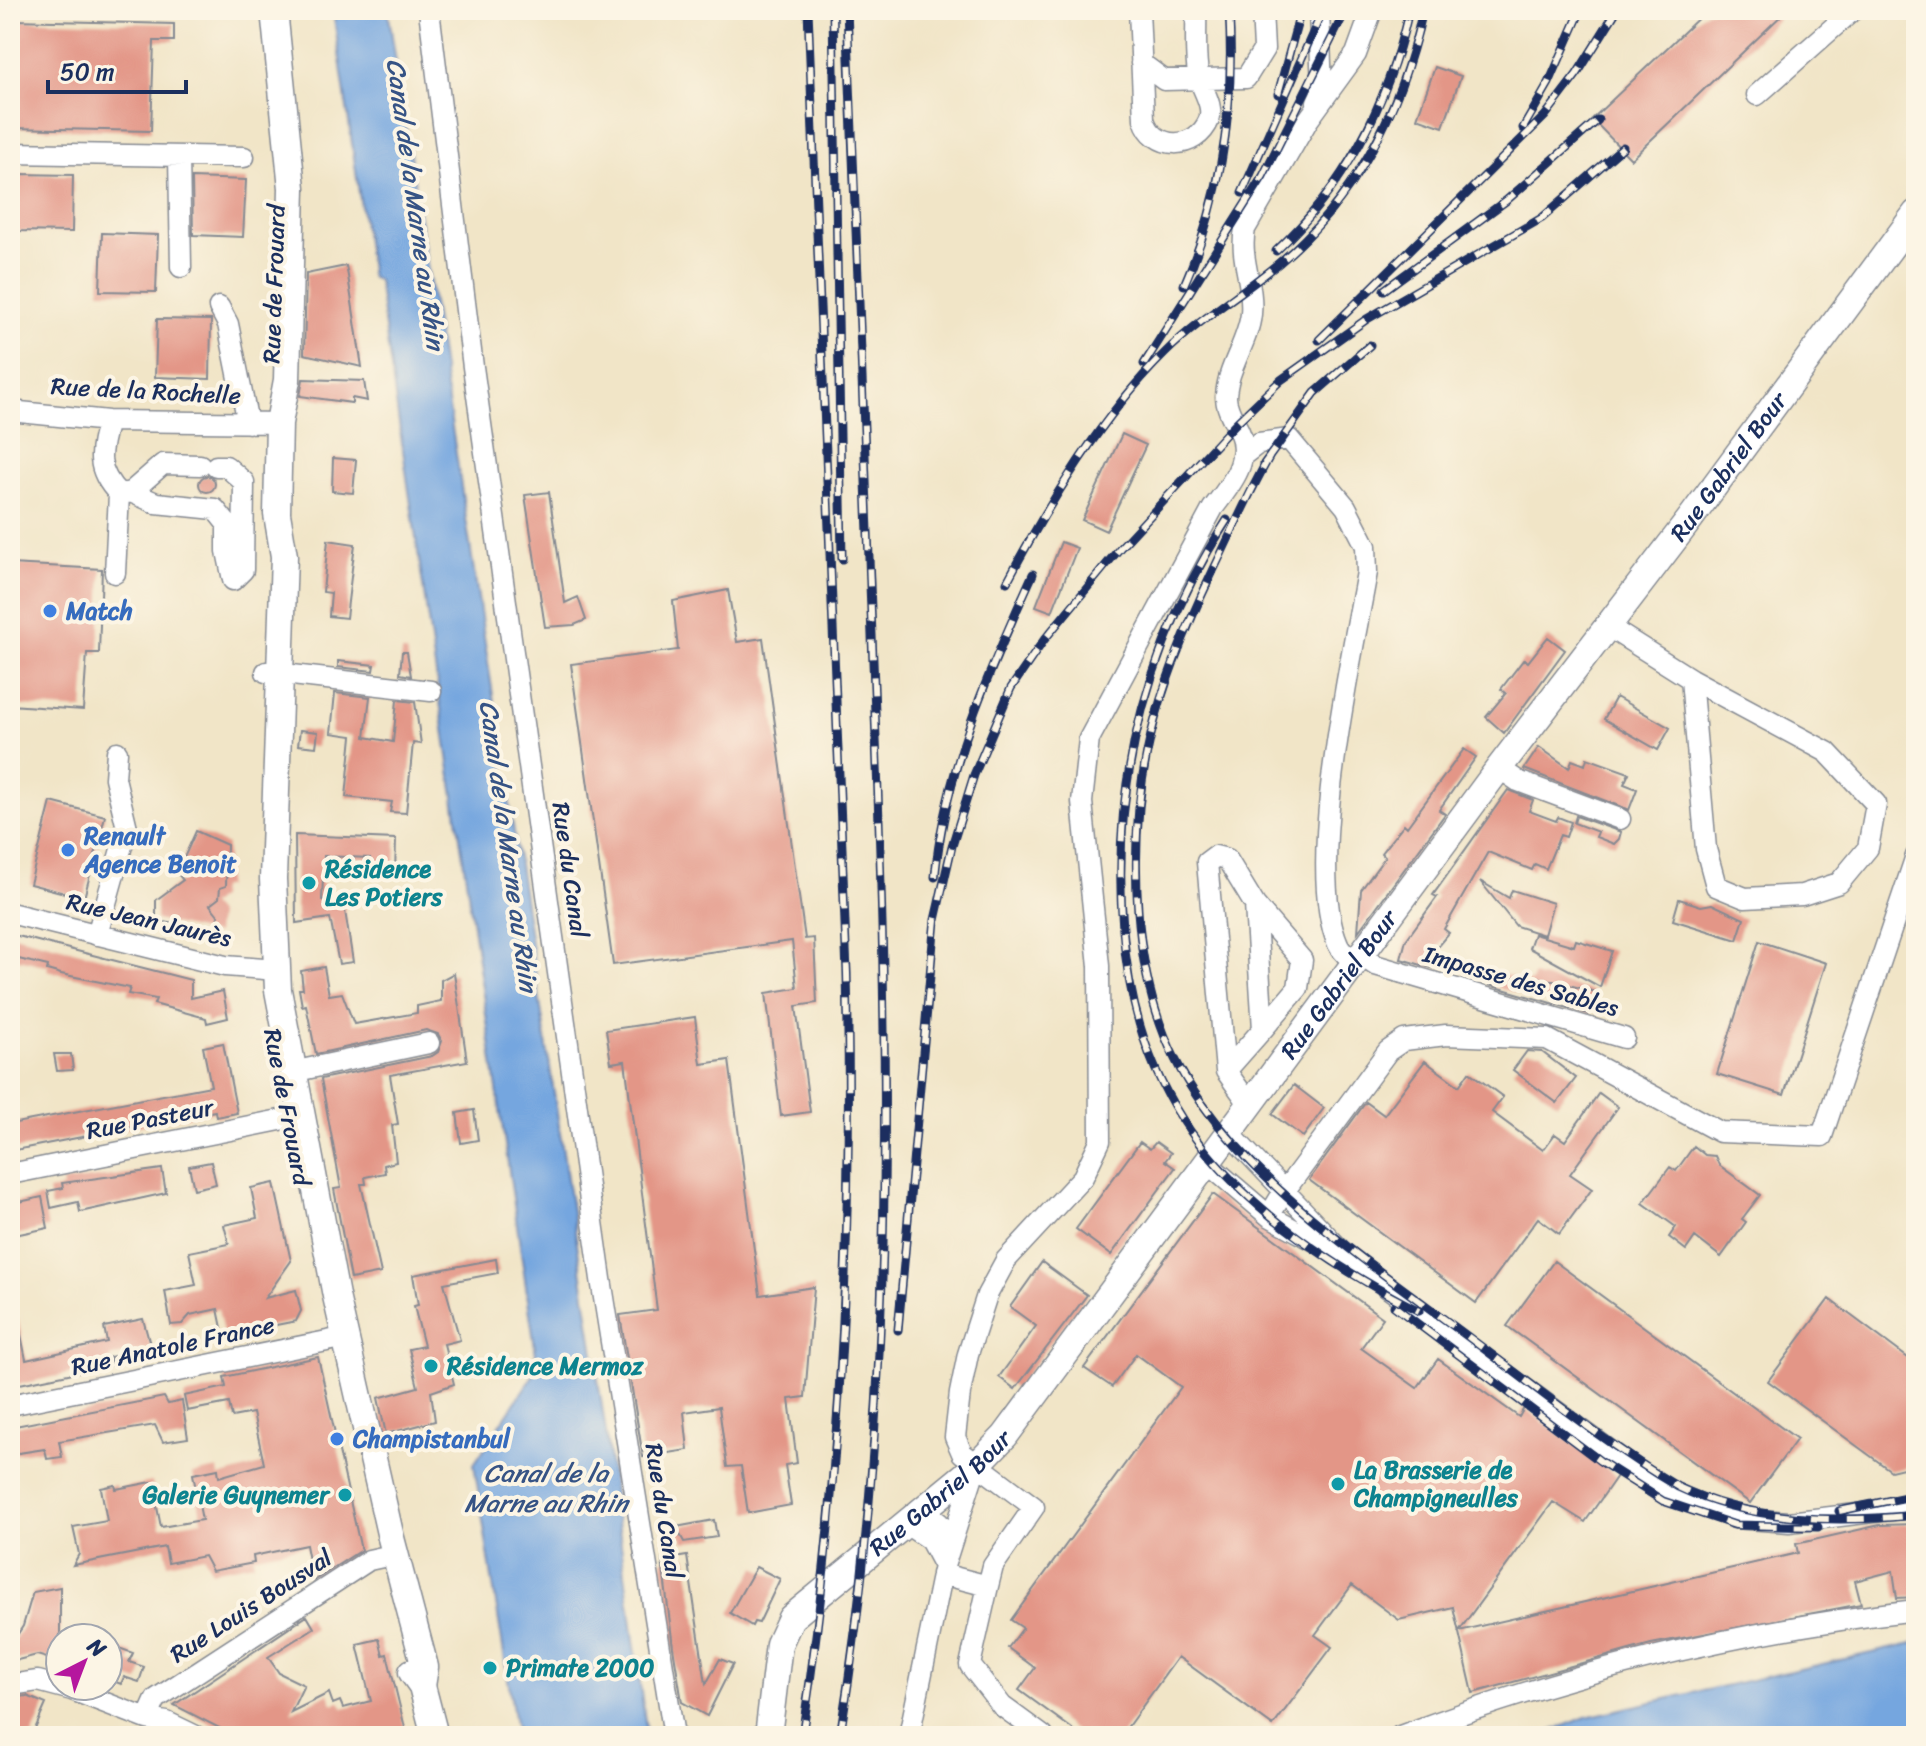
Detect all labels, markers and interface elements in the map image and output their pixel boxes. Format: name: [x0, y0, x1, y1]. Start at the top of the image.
scale bar: [48, 44, 186, 94]
text: 50 m: [60, 51, 115, 93]
water label: Canal de la Marne au Rhin: [373, 56, 460, 355]
street label: Rue de Frouard: [250, 201, 298, 364]
street label: Rue de la Rochelle: [50, 365, 242, 417]
street label: Rue Gabriel Bour: [1659, 381, 1800, 551]
place label: Match: [65, 590, 133, 632]
marker: Match: [41, 602, 59, 620]
water label: Canal de la Marne au Rhin: [466, 698, 553, 997]
street label: Rue du Canal: [540, 799, 600, 942]
place label: Renault Agence Benoit: [83, 815, 237, 885]
marker: Renault Agence Benoit: [59, 841, 77, 859]
place label: Résidence Les Potiers: [324, 848, 443, 918]
marker: Résidence Les Potiers: [300, 874, 318, 892]
street label: Rue Jean Jaurès: [62, 881, 236, 959]
street label: Rue Gabriel Bour: [1269, 899, 1410, 1069]
street label: Impasse des Sables: [1417, 933, 1624, 1029]
street label: Rue de Frouard: [251, 1025, 323, 1191]
street label: Rue Pasteur: [83, 1086, 218, 1152]
street label: Rue Anatole France: [67, 1304, 279, 1388]
place label: Résidence Mermoz: [446, 1345, 645, 1387]
marker: Résidence Mermoz: [422, 1357, 440, 1375]
place label: Champistanbul: [352, 1418, 511, 1460]
street label: Rue Gabriel Bour: [859, 1418, 1023, 1567]
marker: Champistanbul: [328, 1430, 346, 1448]
street label: Rue du Canal: [633, 1440, 696, 1583]
place label: La Brasserie de Champigneulles: [1353, 1449, 1519, 1519]
water label: Canal de la Marne au Rhin: [464, 1450, 631, 1526]
place label: Galerie Guynemer: [143, 1474, 331, 1516]
marker: La Brasserie de Champigneulles: [1329, 1475, 1347, 1493]
marker: Galerie Guynemer: [336, 1486, 354, 1504]
street label: Rue Louis Bousval: [161, 1537, 342, 1675]
north arrow: [44, 1622, 124, 1702]
text: N: [78, 1627, 116, 1668]
place label: Primate 2000: [506, 1647, 654, 1689]
marker: Primate 2000: [481, 1659, 499, 1677]

